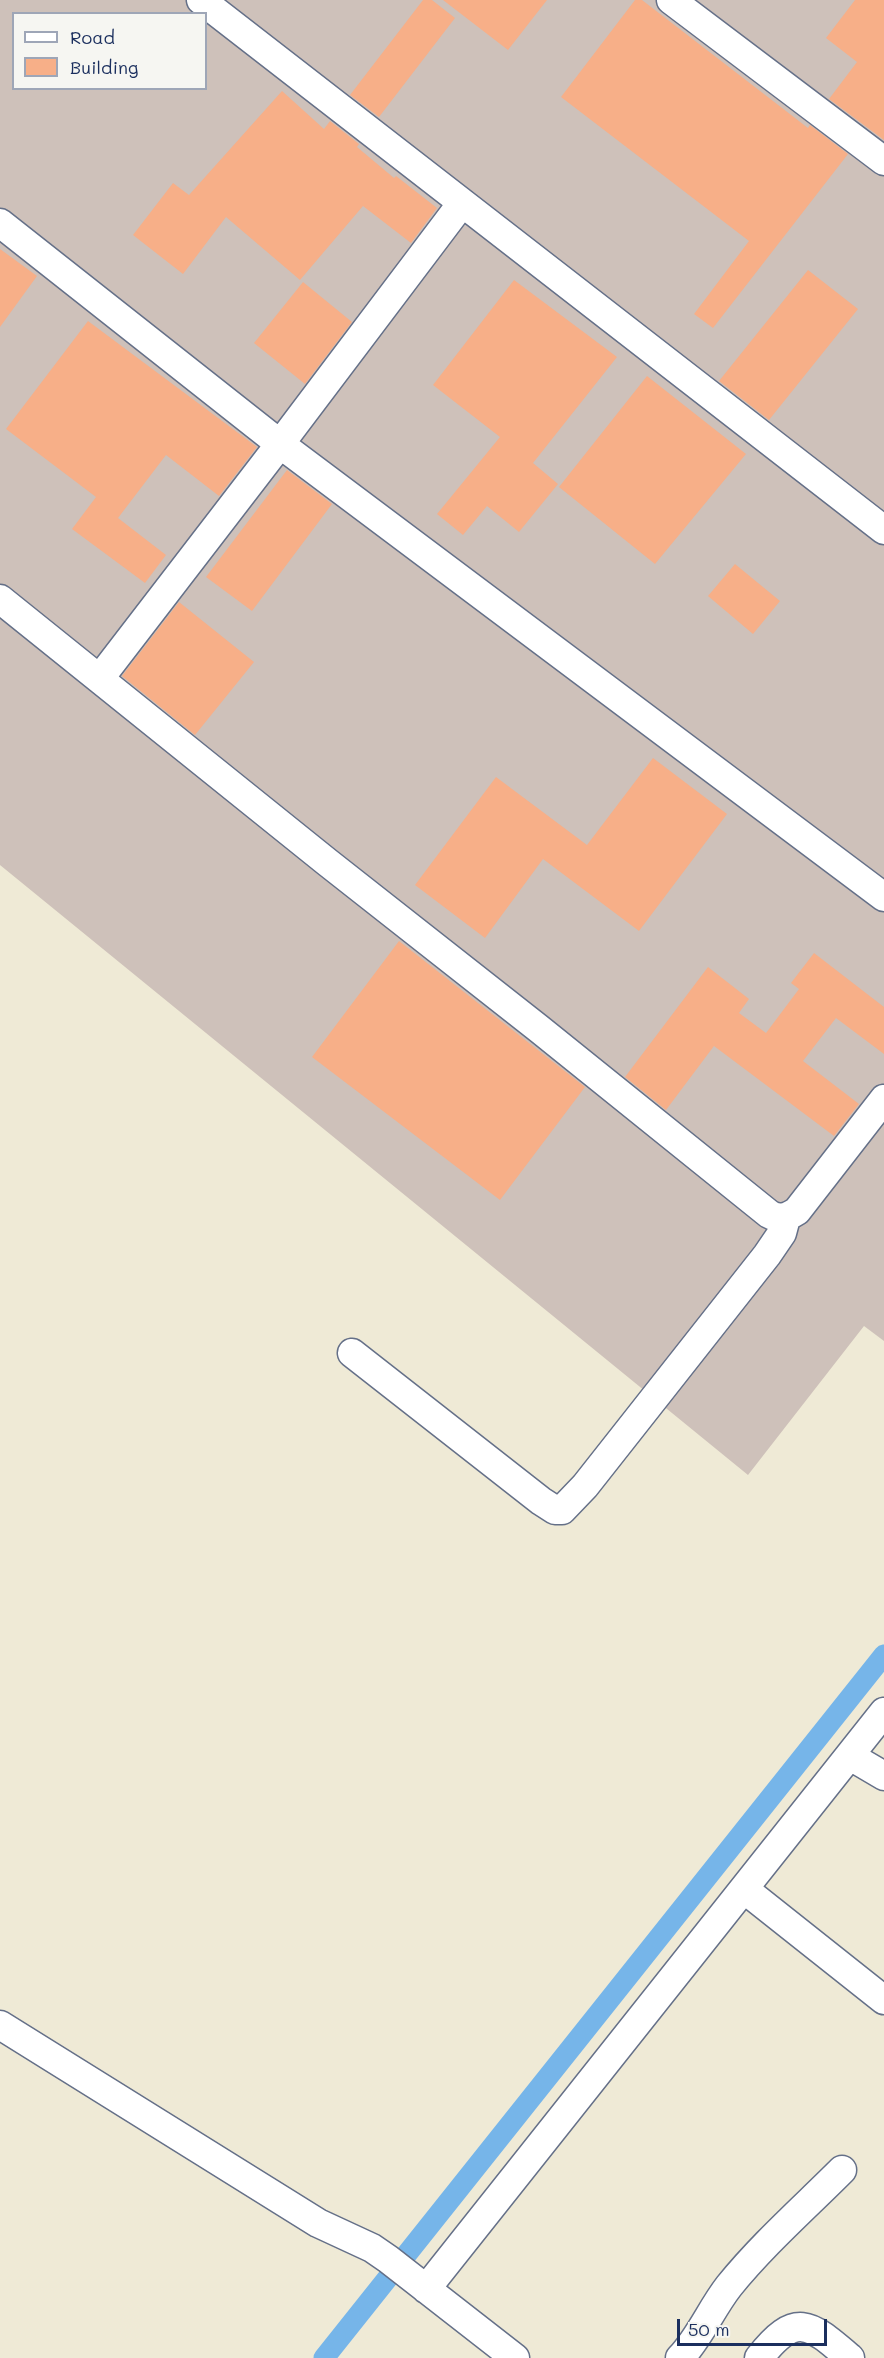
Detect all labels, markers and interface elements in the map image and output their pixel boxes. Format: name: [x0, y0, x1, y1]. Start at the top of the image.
legend: [12, 12, 207, 90]
text: Road: [70, 25, 115, 49]
text: Building: [70, 55, 138, 79]
scale bar: [680, 2307, 830, 2345]
text: 50 m: [688, 2317, 730, 2341]

